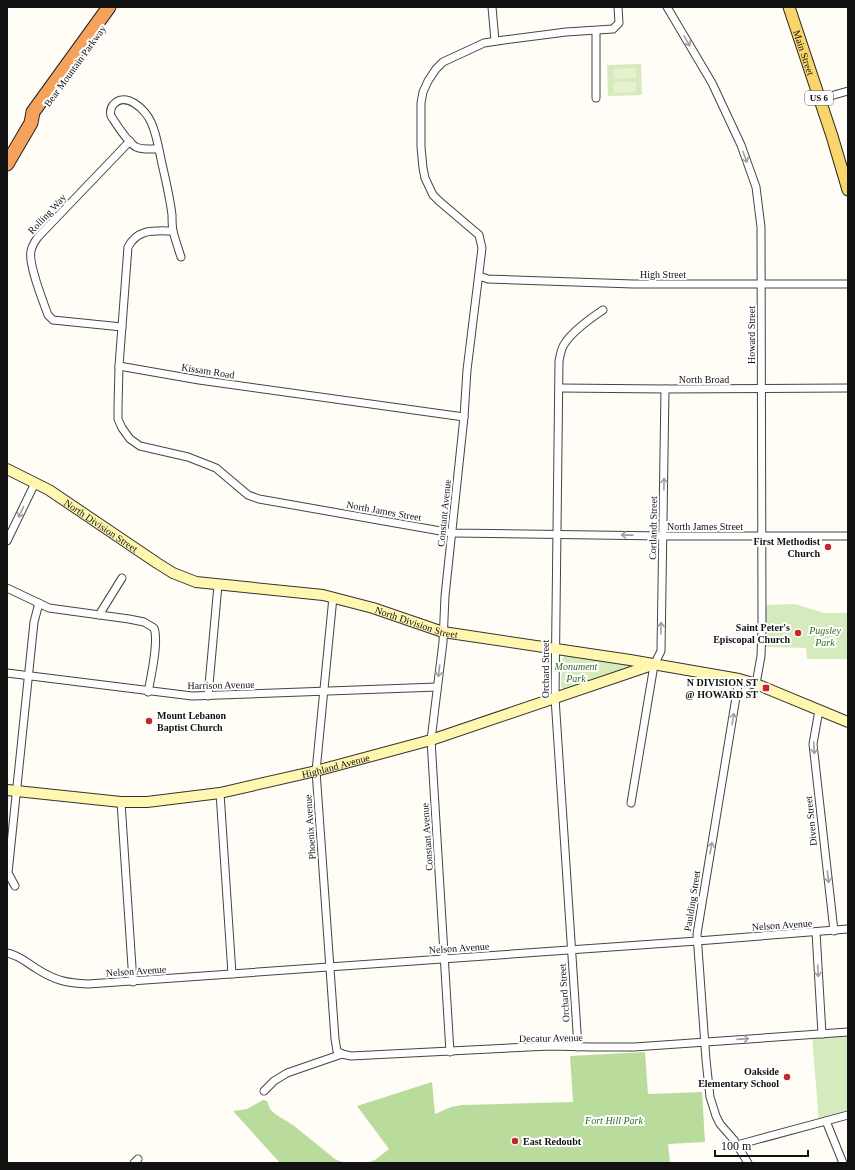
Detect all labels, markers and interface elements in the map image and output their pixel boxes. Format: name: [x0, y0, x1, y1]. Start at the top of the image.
street label: Bear Mountain Parkway: [42, 23, 108, 109]
street label: Main Street: [792, 28, 817, 77]
one-way arrow: [683, 35, 691, 47]
road number: US 6: [805, 91, 833, 105]
one-way arrow: [742, 150, 750, 162]
street label: Rolling Way: [26, 192, 68, 236]
street label: High Street: [640, 269, 686, 280]
street label: Howard Street: [746, 306, 757, 364]
street label: Kissam Road: [181, 361, 235, 381]
street label: North Broad: [679, 374, 729, 385]
street label: Constant Avenue: [435, 478, 453, 547]
one-way arrow: [660, 478, 667, 491]
street label: Cortlandt Street: [647, 496, 659, 560]
street label: North Division Street: [62, 497, 140, 554]
street label: North James Street: [346, 499, 423, 523]
one-way arrow: [17, 506, 24, 518]
street label: North James Street: [667, 521, 743, 532]
one-way arrow: [621, 532, 634, 539]
place label: First Methodist Church: [754, 536, 821, 559]
marker: First Methodist Church: [823, 542, 833, 552]
street label: North Division Street: [374, 604, 459, 640]
one-way arrow: [657, 622, 665, 635]
place label: Saint Peter's Episcopal Church: [713, 622, 790, 645]
park label: Pugsley Park: [808, 625, 841, 648]
marker: Saint Peter's Episcopal Church: [793, 628, 803, 638]
street label: Orchard Street: [540, 639, 551, 698]
park label: Monument Park: [554, 661, 598, 684]
one-way arrow: [435, 664, 443, 677]
place label: N DIVISION ST @ HOWARD ST: [685, 677, 758, 700]
street label: Harrison Avenue: [187, 679, 255, 691]
marker: N DIVISION ST @ HOWARD ST: [761, 683, 771, 693]
place label: Mount Lebanon Baptist Church: [157, 710, 227, 733]
one-way arrow: [729, 713, 737, 726]
marker: Mount Lebanon Baptist Church: [144, 716, 154, 726]
one-way arrow: [810, 741, 817, 754]
street label: Highland Avenue: [301, 751, 371, 780]
street label: Phoenix Avenue: [302, 794, 318, 860]
street label: Diven Street: [803, 795, 819, 847]
street label: Constant Avenue: [419, 802, 435, 871]
one-way arrow: [707, 842, 715, 855]
street label: Paulding Street: [682, 870, 702, 932]
one-way arrow: [824, 870, 831, 883]
street label: Nelson Avenue: [751, 917, 813, 933]
street label: Nelson Avenue: [428, 940, 490, 956]
street label: Nelson Avenue: [105, 963, 167, 979]
street label: Orchard Street: [556, 963, 572, 1023]
one-way arrow: [815, 964, 822, 977]
street label: Decatur Avenue: [519, 1032, 584, 1044]
one-way arrow: [736, 1036, 749, 1043]
place label: Oakside Elementary School: [698, 1066, 780, 1089]
marker: Oakside Elementary School: [782, 1072, 792, 1082]
park label: Fort Hill Park: [584, 1115, 643, 1126]
scale bar: [715, 1132, 808, 1158]
marker: East Redoubt: [510, 1136, 520, 1146]
place label: East Redoubt: [523, 1136, 582, 1147]
text: 100 m: [721, 1139, 752, 1153]

